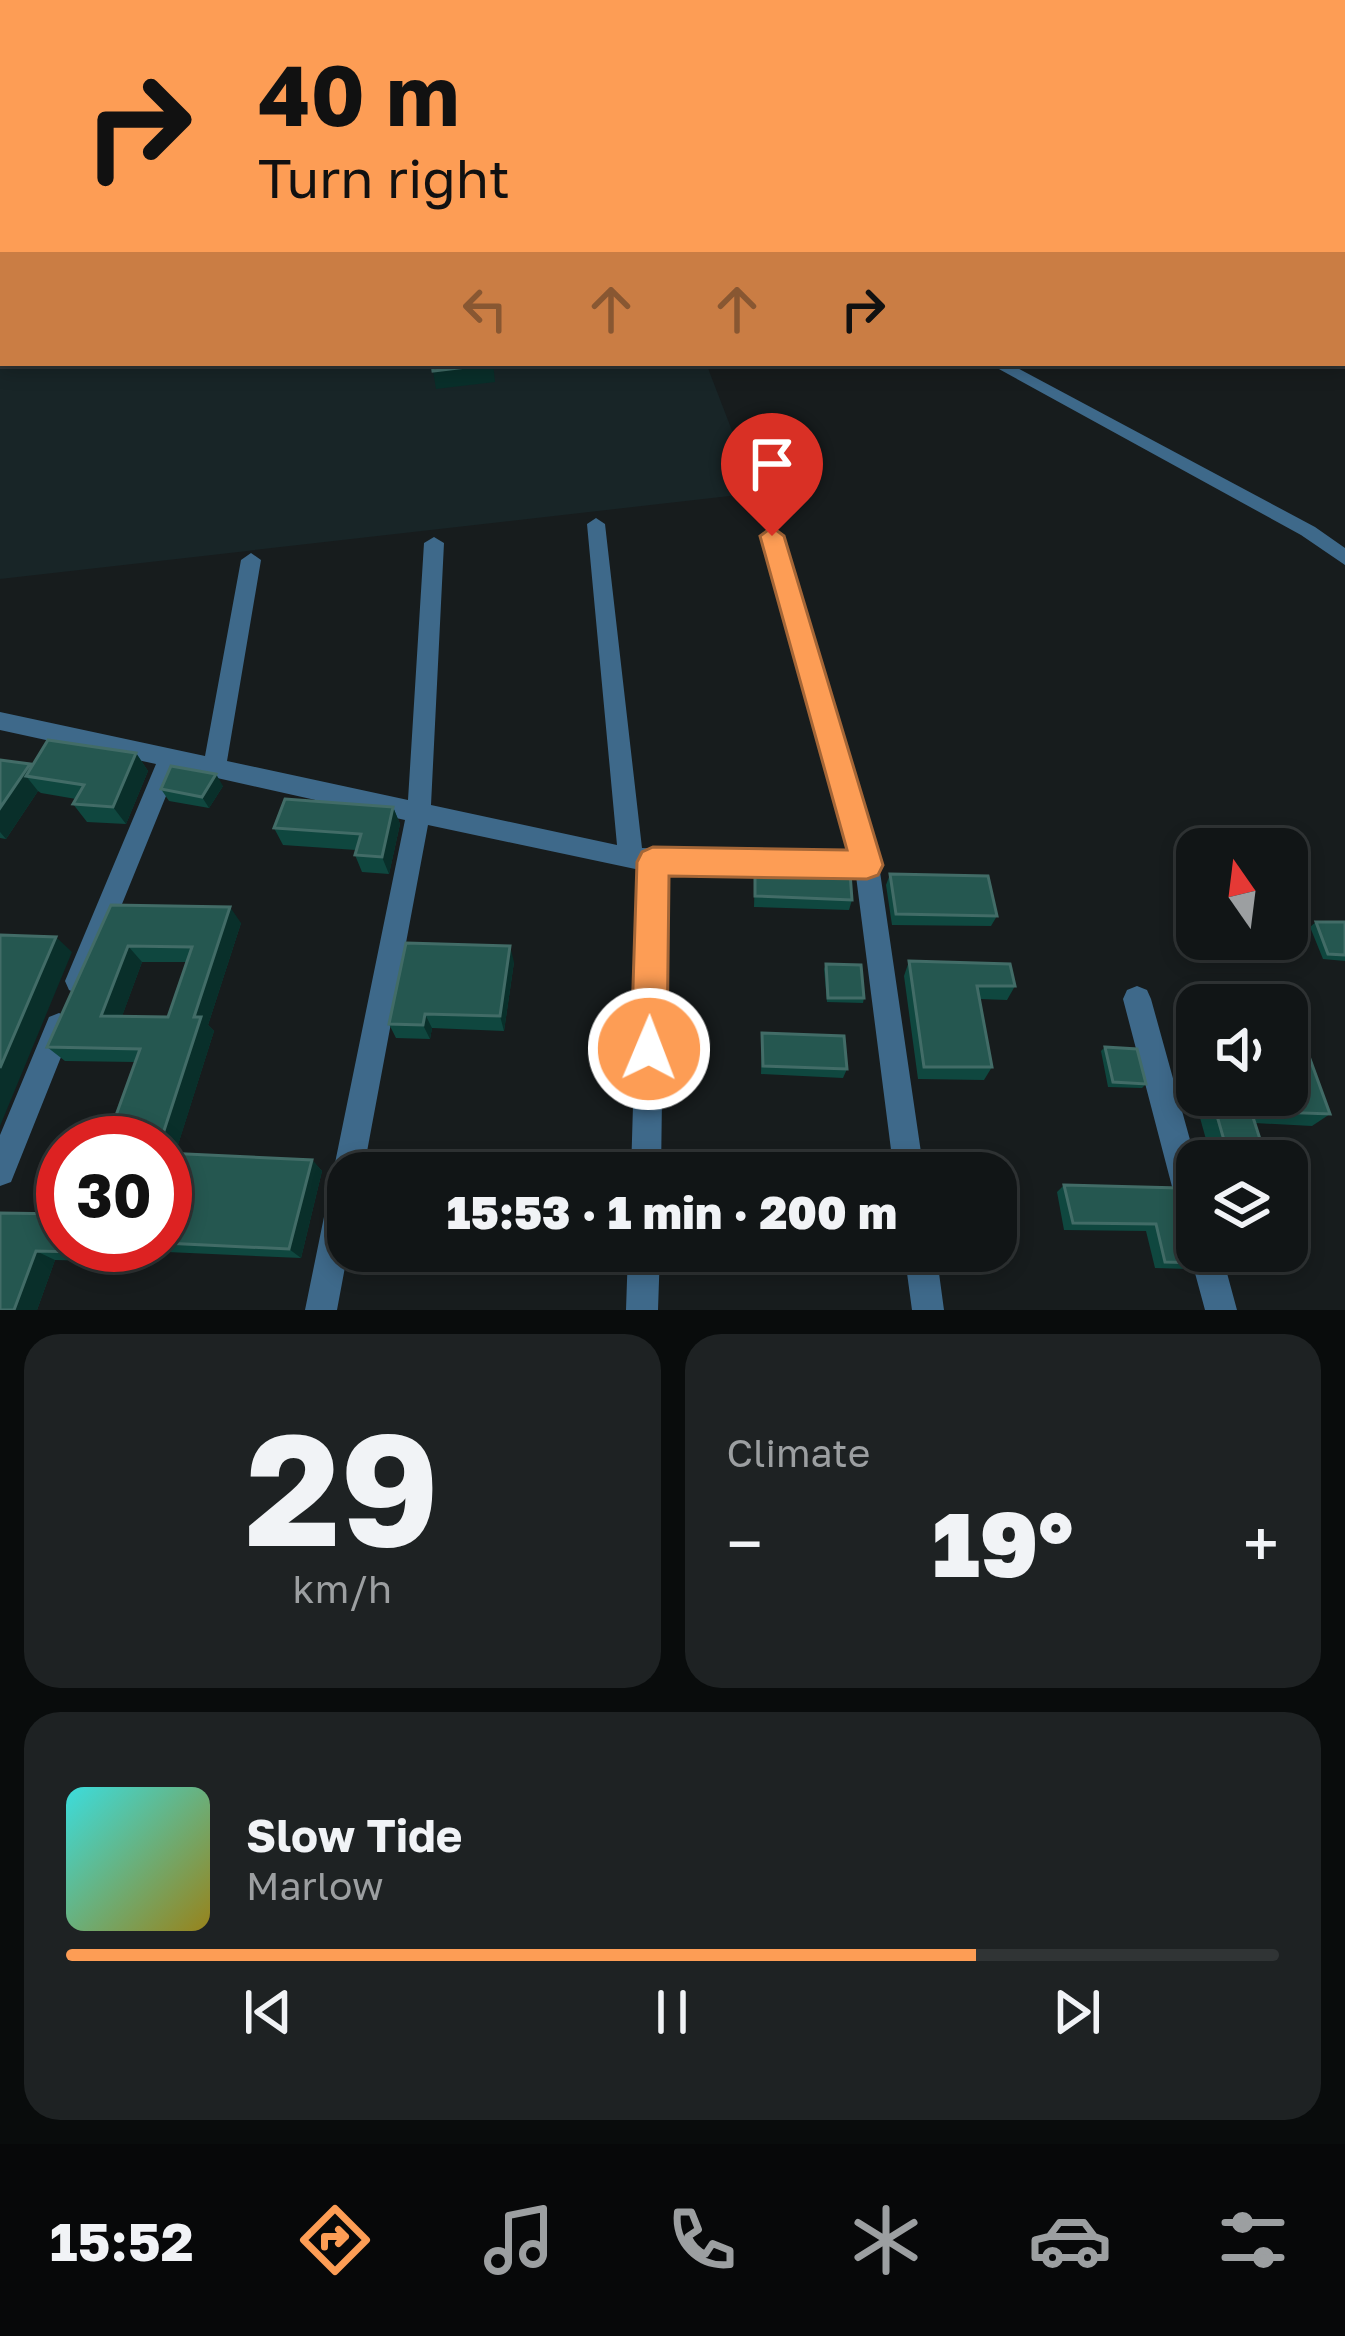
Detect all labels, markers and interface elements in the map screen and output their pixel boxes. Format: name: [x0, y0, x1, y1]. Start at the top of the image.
text: 40 m: [258, 44, 460, 144]
icon: right: [60, 48, 216, 204]
text: Turn right: [258, 145, 510, 210]
icon: left: [452, 276, 518, 342]
icon: ahead: [578, 276, 644, 342]
icon: ahead: [704, 276, 770, 342]
icon: right: [830, 276, 896, 342]
pin: [721, 413, 823, 536]
icon: arrive: [739, 431, 805, 497]
north arrow: [1176, 828, 1308, 960]
map controls: [1176, 828, 1308, 1272]
button: sound: [1176, 984, 1308, 1116]
position arrow: [586, 986, 712, 1112]
speed limit sign: 30: [36, 1116, 192, 1272]
button: layers: [1176, 1140, 1308, 1272]
text: 15:53 · 1 min · 200 m: [447, 1185, 897, 1239]
text: 29: [245, 1393, 439, 1580]
text: Climate: [727, 1429, 870, 1476]
text: 19°: [932, 1489, 1073, 1597]
text: −: [727, 1503, 763, 1583]
text: +: [1243, 1503, 1279, 1583]
text: km/h: [293, 1565, 392, 1612]
text: Slow Tide: [246, 1808, 462, 1862]
text: Marlow: [246, 1862, 383, 1909]
icon: previous: [235, 1979, 301, 2045]
icon: pause: [639, 1979, 705, 2045]
icon: next: [1044, 1979, 1110, 2045]
icon: directions: [293, 2198, 377, 2282]
icon: music: [477, 2198, 561, 2282]
icon: phone: [660, 2198, 744, 2282]
icon: climate: [844, 2198, 928, 2282]
icon: car: [1028, 2198, 1112, 2282]
icon: filters: [1211, 2198, 1295, 2282]
text: 15:52: [50, 2208, 194, 2273]

